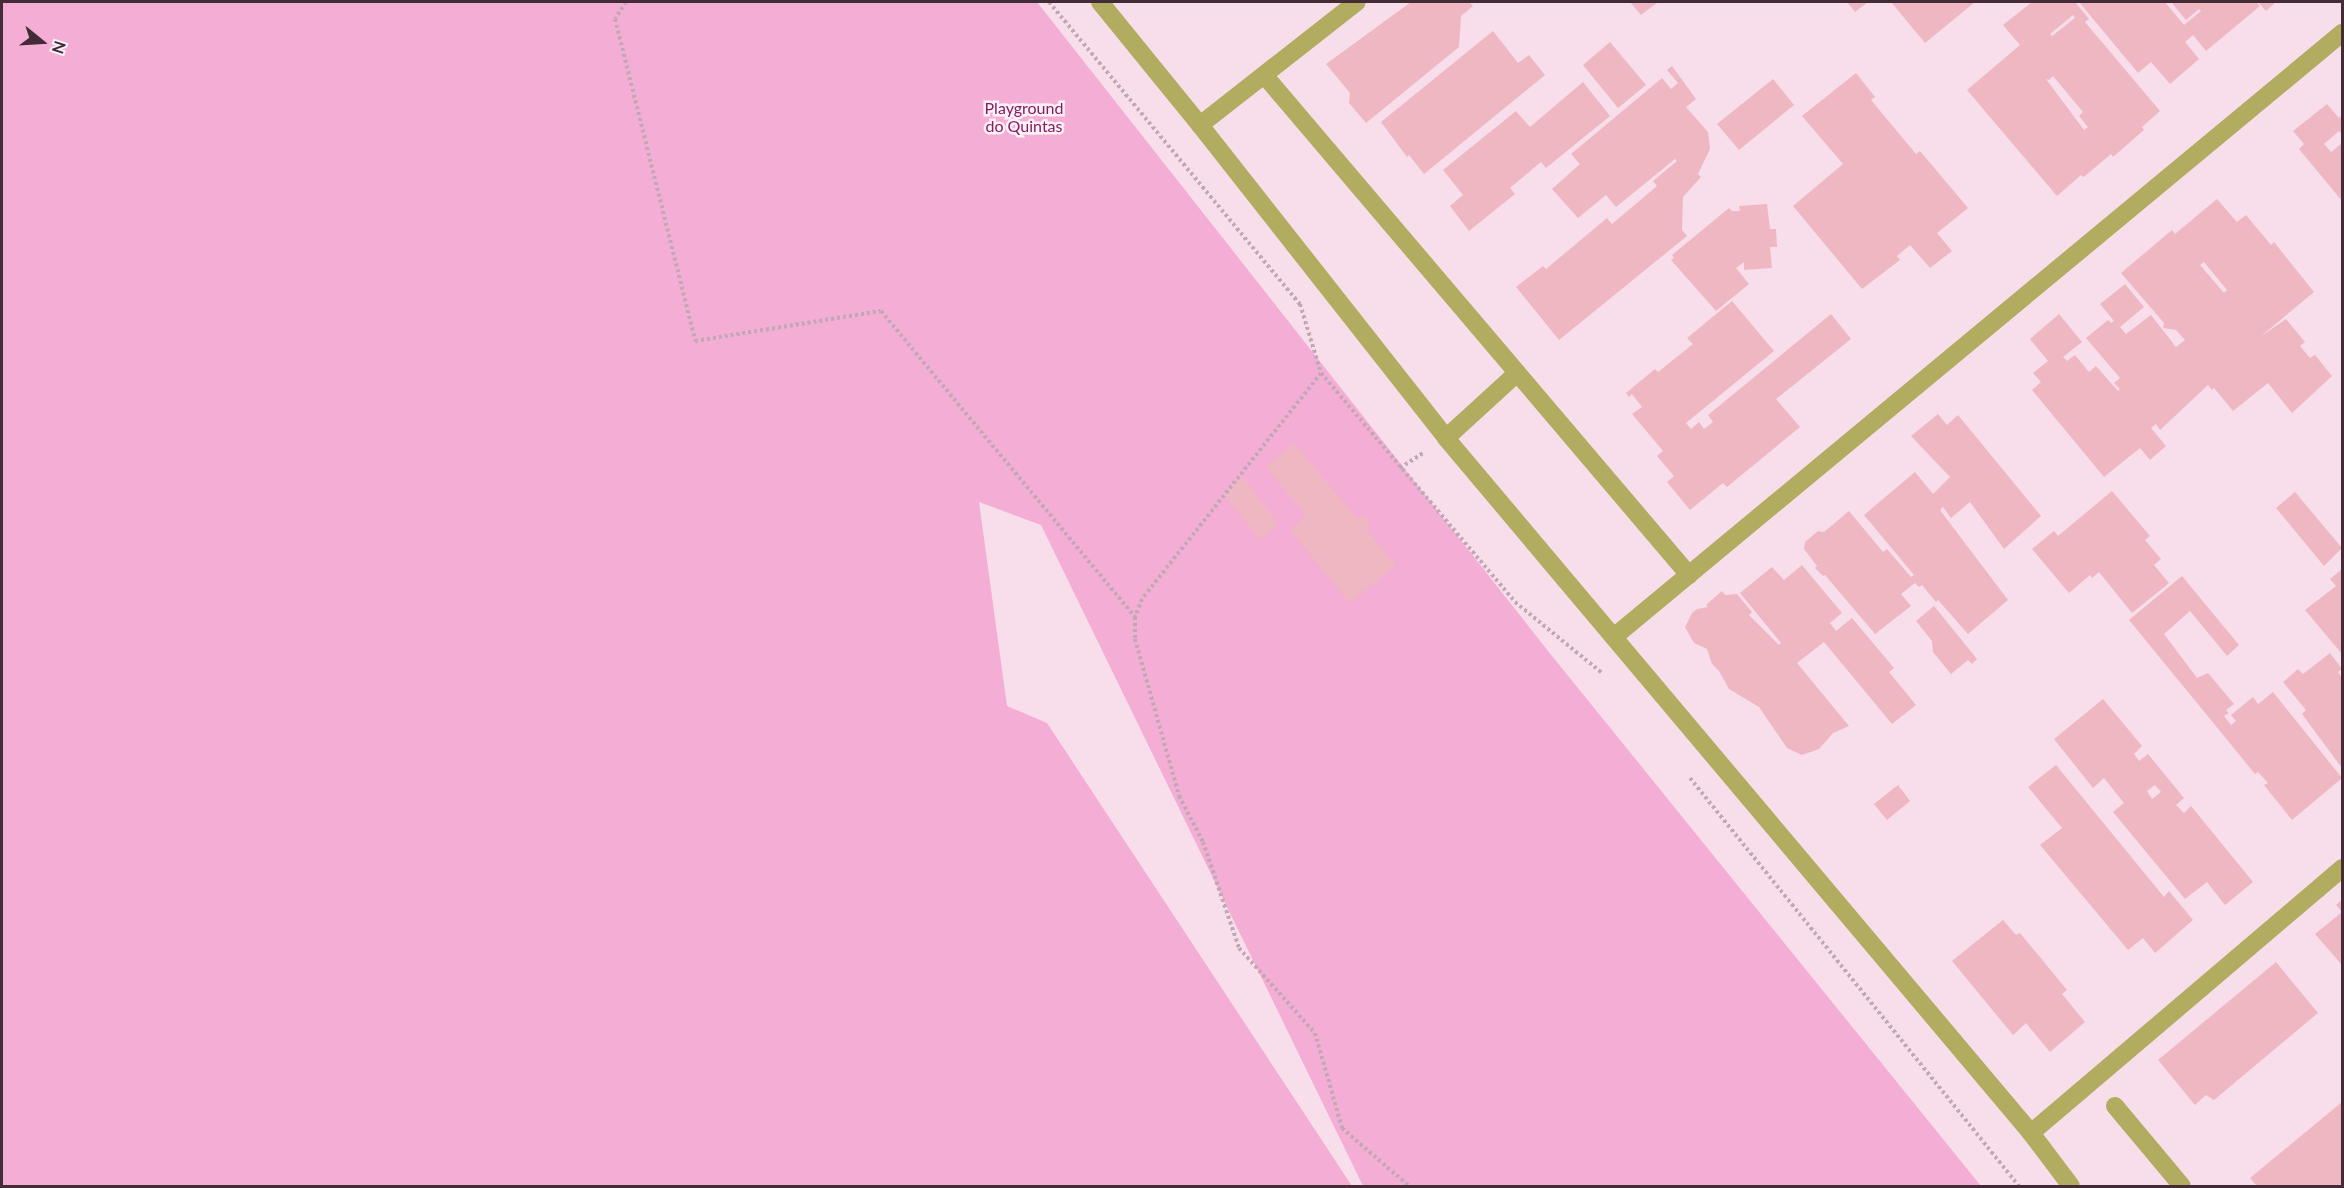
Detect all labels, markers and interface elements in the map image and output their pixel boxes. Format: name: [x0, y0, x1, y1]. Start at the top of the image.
north arrow: [12, 12, 72, 72]
text: N: [49, 39, 71, 57]
park label: Playground do Quintas: [985, 98, 1063, 136]

